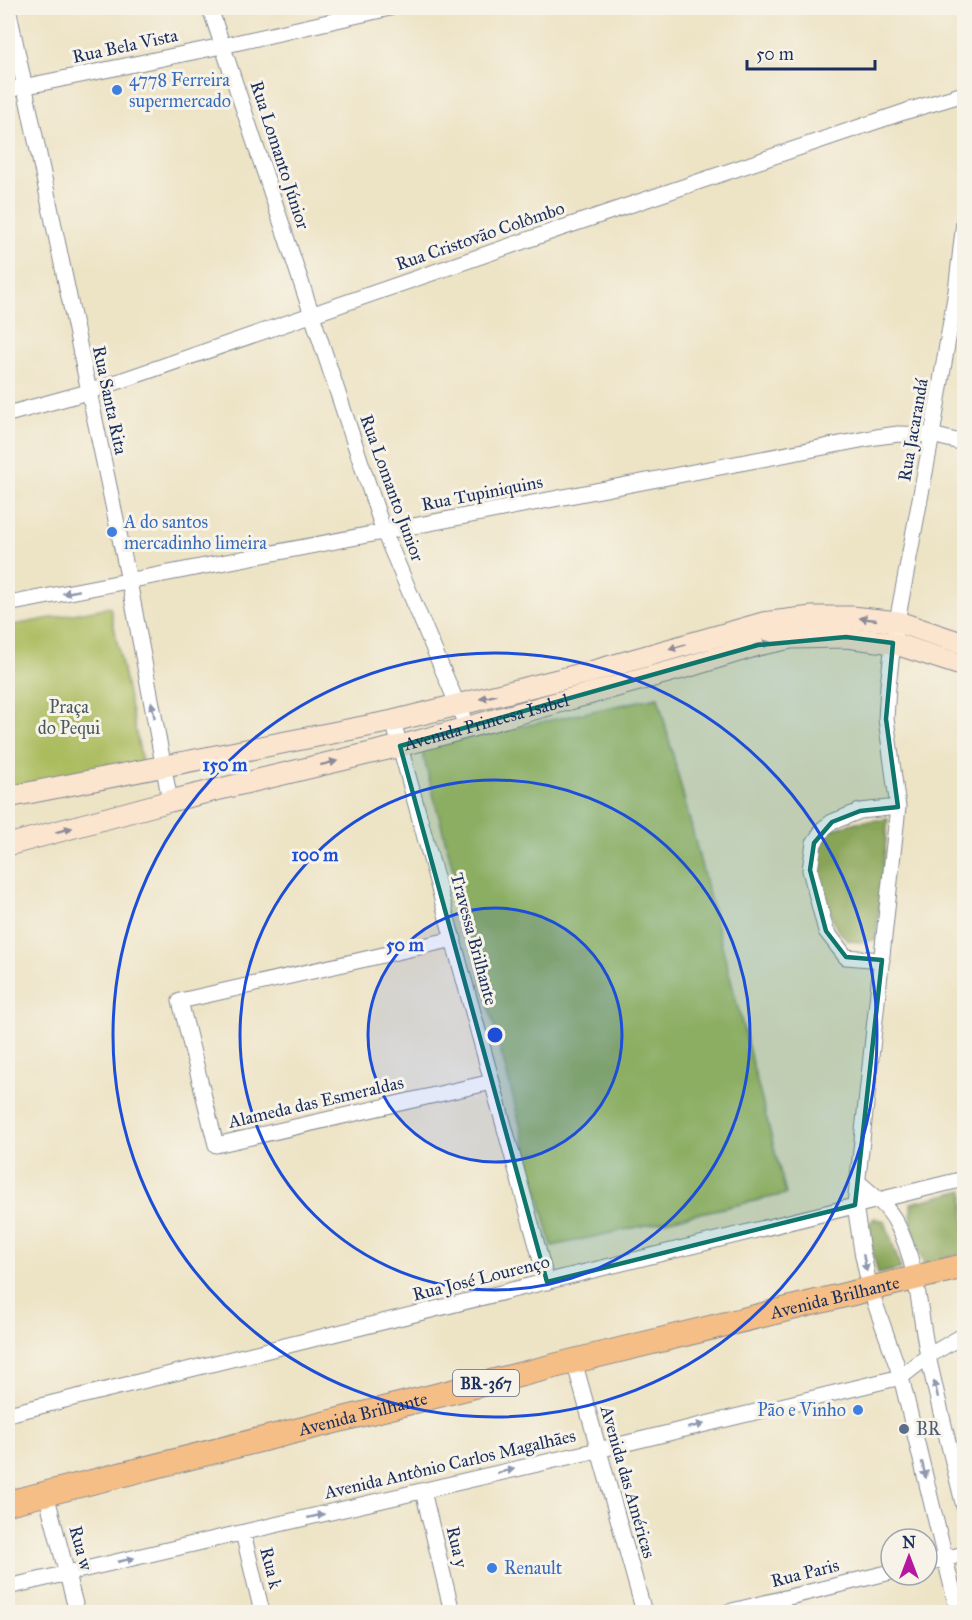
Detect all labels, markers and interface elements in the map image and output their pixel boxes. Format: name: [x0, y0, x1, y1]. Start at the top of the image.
street label: Rua Bela Vista: [70, 24, 180, 68]
scale bar: [747, 33, 874, 71]
text: 50 m: [756, 43, 794, 65]
place label: 4778 Ferreira supermercado: [129, 69, 231, 112]
street label: Rua Lomanto Júnior: [245, 78, 314, 233]
marker: 4778 Ferreira supermercado: [110, 83, 124, 97]
street label: Rua Cristovão Colômbo: [393, 197, 567, 275]
street label: Rua Santa Rita: [88, 344, 132, 457]
street label: Rua Jacarandá: [893, 377, 934, 483]
street label: Rua Lomanto Junior: [354, 411, 429, 565]
street label: Rua Tupiniquins: [419, 470, 545, 517]
place label: A do santos mercadinho limeira: [123, 511, 267, 554]
marker: A do santos mercadinho limeira: [105, 525, 119, 539]
one-way arrow: [61, 588, 80, 597]
one-way arrow: [858, 614, 877, 624]
one-way arrow: [753, 639, 772, 649]
one-way arrow: [667, 643, 685, 652]
street label: Avenida Princesa Isabel: [400, 689, 572, 756]
one-way arrow: [479, 693, 497, 703]
park label: Praça do Pequi: [38, 696, 100, 740]
one-way arrow: [148, 700, 157, 719]
text: 150 m: [203, 754, 248, 776]
one-way arrow: [320, 758, 339, 767]
one-way arrow: [55, 825, 73, 834]
text: 100 m: [292, 844, 339, 866]
street label: Travessa Brilhante: [446, 870, 502, 1008]
text: 50 m: [386, 934, 425, 956]
centre of rings: [485, 1025, 505, 1045]
street label: Alameda das Esmeraldas: [225, 1071, 406, 1133]
street label: Rua José Lourenço: [410, 1250, 552, 1307]
one-way arrow: [860, 1253, 870, 1272]
street label: Avenida Brilhante: [767, 1271, 902, 1324]
road number: BR-367: [453, 1370, 519, 1396]
one-way arrow: [931, 1380, 941, 1398]
street label: Avenida Brilhante: [295, 1387, 430, 1441]
place label: Pão e Vinho: [757, 1399, 846, 1421]
street label: Avenida das Américas: [595, 1402, 660, 1561]
marker: Pão e Vinho: [851, 1403, 865, 1417]
place label: BR: [916, 1418, 942, 1440]
one-way arrow: [686, 1421, 705, 1431]
marker: BR: [897, 1422, 911, 1436]
street label: Avenida Antônio Carlos Magalhães: [321, 1424, 578, 1505]
one-way arrow: [919, 1461, 929, 1479]
one-way arrow: [497, 1466, 515, 1476]
one-way arrow: [307, 1510, 325, 1520]
street label: Rua w: [65, 1523, 98, 1573]
street label: Rua y: [442, 1524, 473, 1570]
north arrow: [879, 1527, 939, 1587]
text: N: [902, 1533, 916, 1552]
street label: Rua k: [255, 1545, 287, 1592]
one-way arrow: [117, 1554, 135, 1564]
street label: Rua Paris: [769, 1554, 841, 1592]
place label: Renault: [504, 1557, 563, 1579]
marker: Renault: [485, 1561, 499, 1575]

